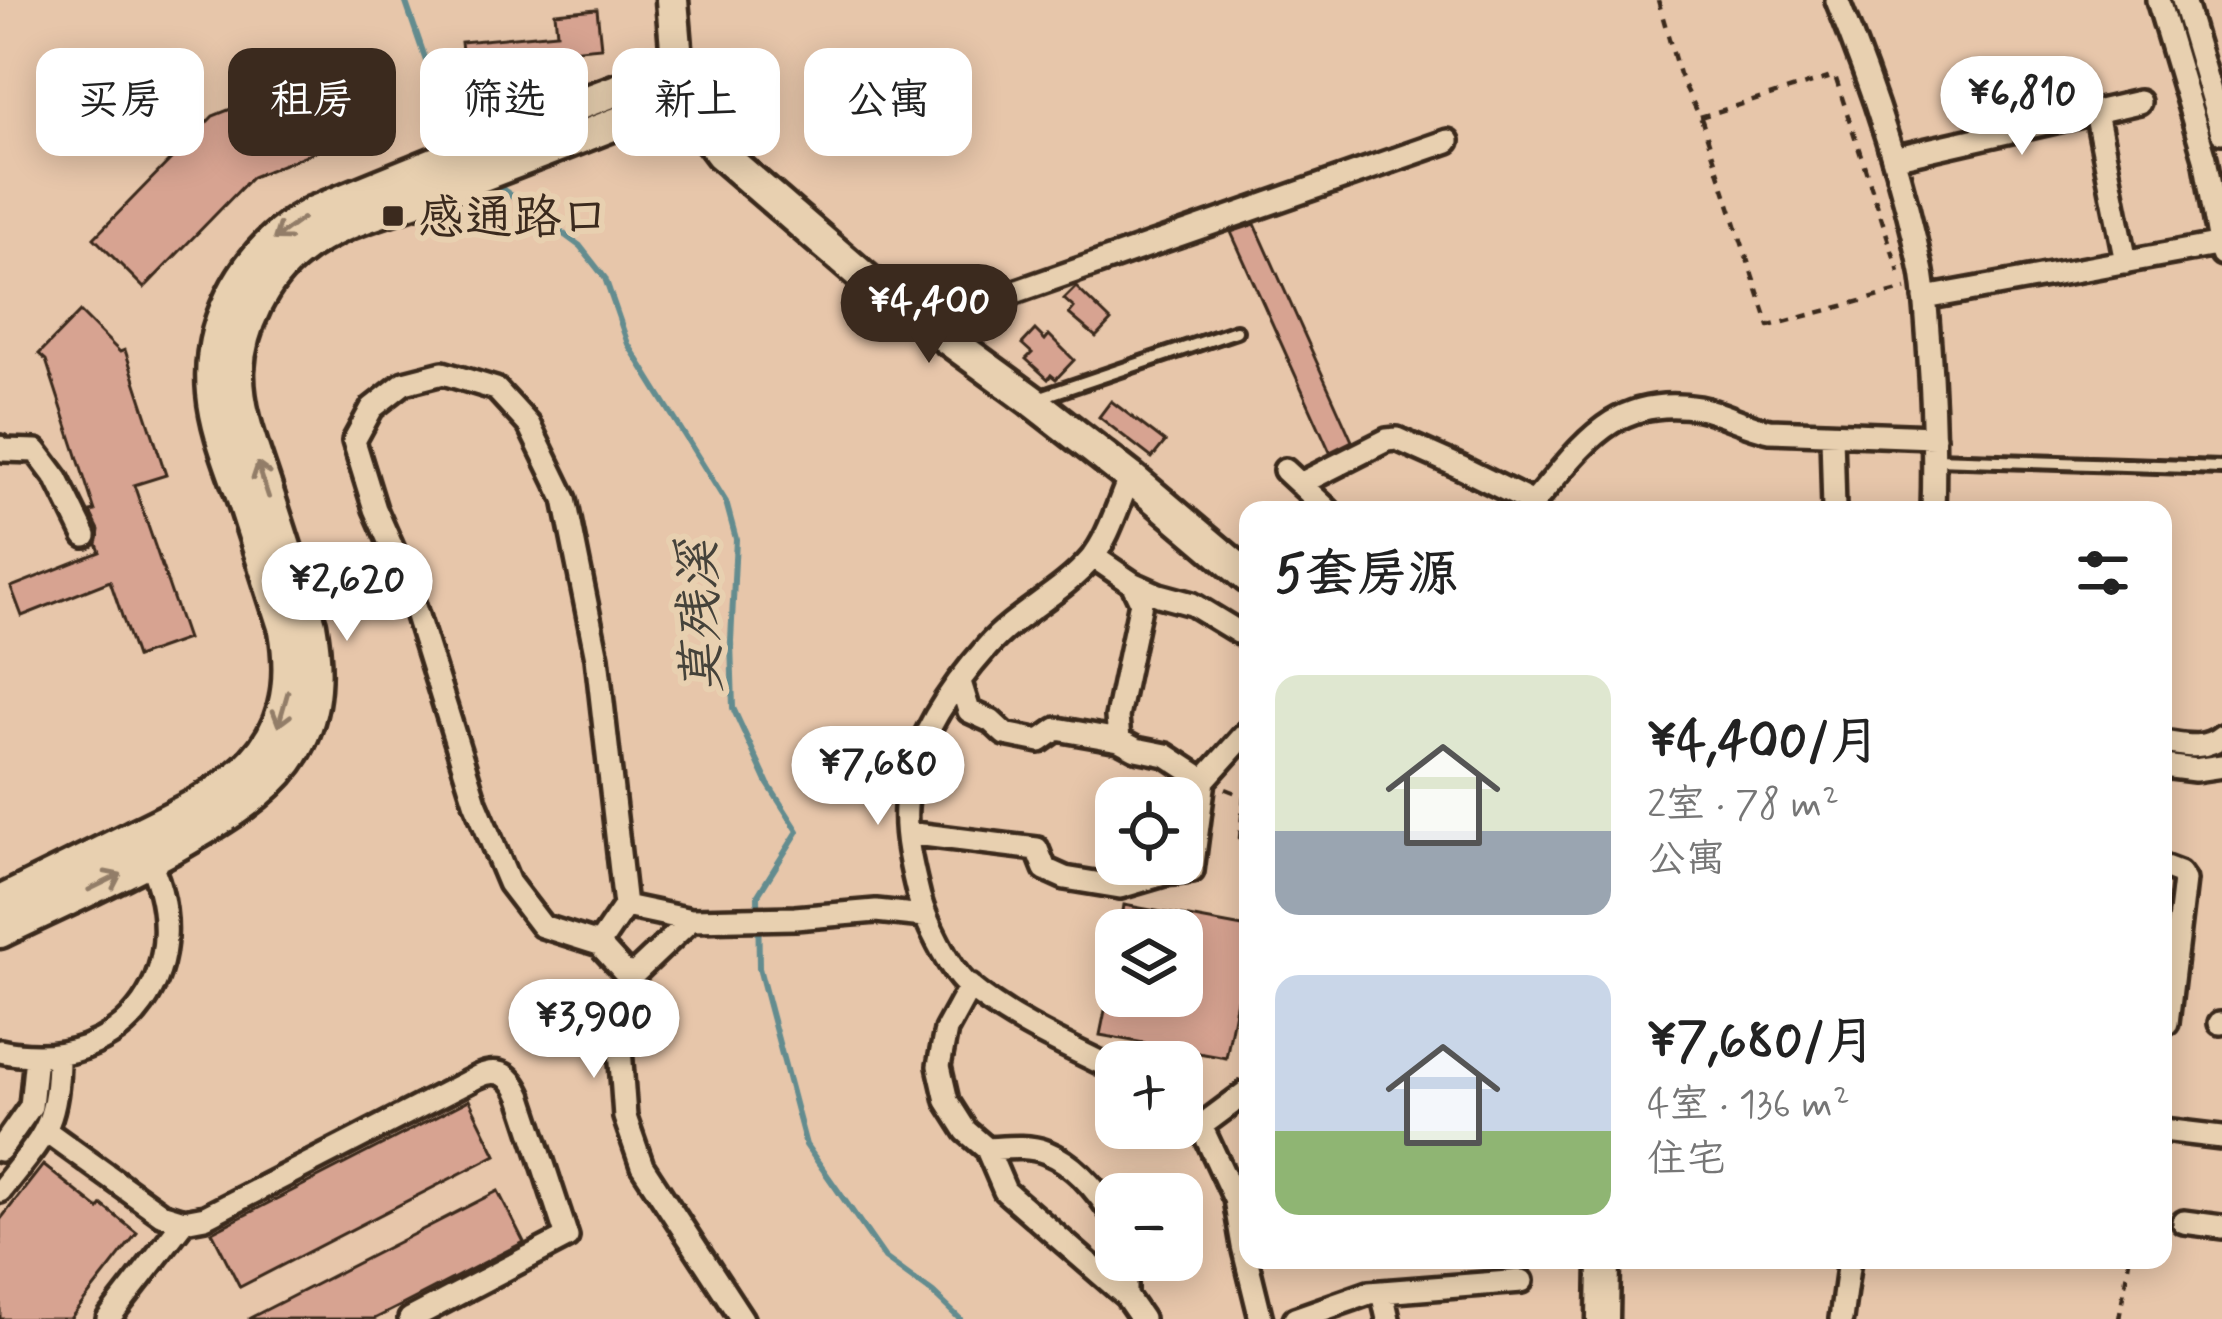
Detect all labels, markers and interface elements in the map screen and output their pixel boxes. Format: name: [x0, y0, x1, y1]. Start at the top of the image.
chip: 买房: [36, 48, 204, 156]
chip: 租房: [228, 48, 396, 156]
chip: 筛选: [420, 48, 588, 156]
chip: 新上: [612, 48, 780, 156]
chip: 公寓: [804, 48, 972, 156]
pin: ¥6,810: [1924, 56, 2120, 158]
text: ¥6,810: [1967, 69, 2077, 120]
place label: 感通路口: [417, 188, 609, 251]
marker: 感通路口: [380, 203, 406, 229]
one-way arrow: [272, 216, 304, 242]
pin: ¥4,400: [831, 264, 1027, 366]
text: ¥4,400: [868, 277, 990, 328]
one-way arrow: [251, 462, 273, 500]
water label: 莫残溪: [666, 536, 738, 694]
icon: filters: [2070, 540, 2136, 606]
pin: ¥2,620: [249, 542, 445, 644]
text: 5套房源: [1275, 543, 1459, 609]
text: ¥2,620: [289, 555, 405, 606]
one-way arrow: [270, 689, 292, 727]
text: ¥4,400/月: [1647, 710, 1880, 776]
icon: home: [1371, 723, 1515, 867]
pin: ¥7,680: [780, 726, 976, 828]
text: ¥7,680: [818, 739, 938, 790]
map controls: [1095, 777, 1203, 1281]
button: locate: [1095, 777, 1203, 885]
text: 2室 · 78 m²: [1647, 780, 1839, 831]
text: 公寓: [1647, 835, 1725, 886]
one-way arrow: [87, 870, 123, 892]
button: layers: [1095, 909, 1203, 1017]
pin: ¥3,900: [496, 979, 692, 1081]
text: ¥3,900: [535, 992, 653, 1043]
text: ¥7,680/月: [1647, 1010, 1876, 1076]
icon: home: [1371, 1023, 1515, 1167]
button: +: [1095, 1041, 1203, 1149]
text: 4室 · 136 m²: [1647, 1080, 1850, 1131]
text: 住宅: [1647, 1135, 1725, 1186]
button: −: [1095, 1173, 1203, 1281]

